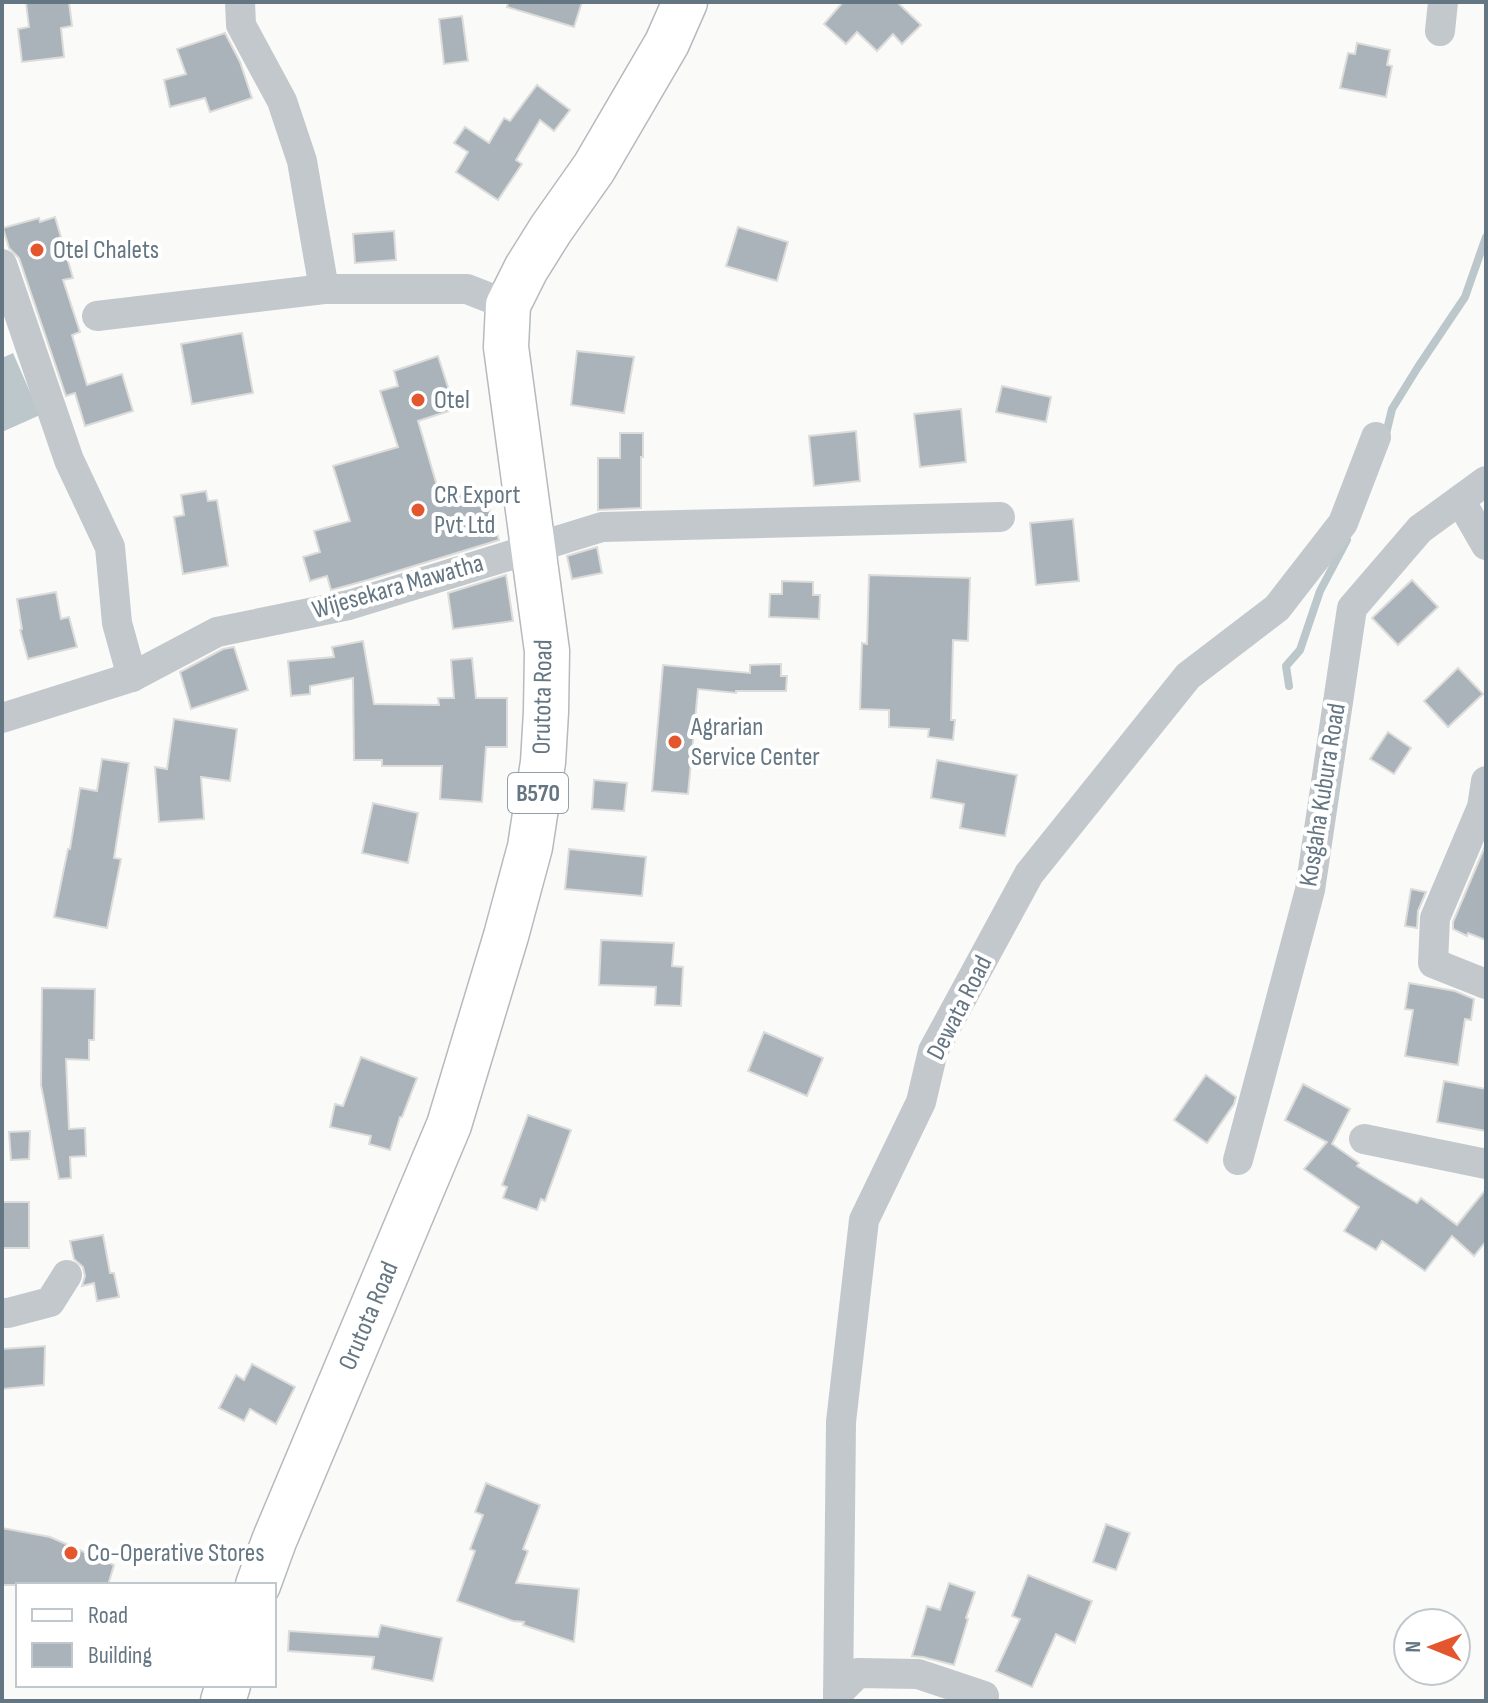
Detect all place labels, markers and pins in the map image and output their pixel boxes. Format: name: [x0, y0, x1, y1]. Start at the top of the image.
place label: Otel Chalets: [53, 235, 159, 266]
marker: Otel Chalets: [28, 241, 46, 259]
place label: Otel: [434, 385, 470, 416]
marker: Otel: [409, 391, 427, 409]
place label: CR Export Pvt Ltd: [434, 480, 521, 541]
marker: CR Export Pvt Ltd: [409, 501, 427, 519]
place label: Agrarian Service Center: [690, 712, 820, 773]
marker: Agrarian Service Center: [666, 733, 684, 751]
place label: Co-Operative Stores: [87, 1538, 265, 1569]
marker: Co-Operative Stores: [62, 1544, 80, 1562]

